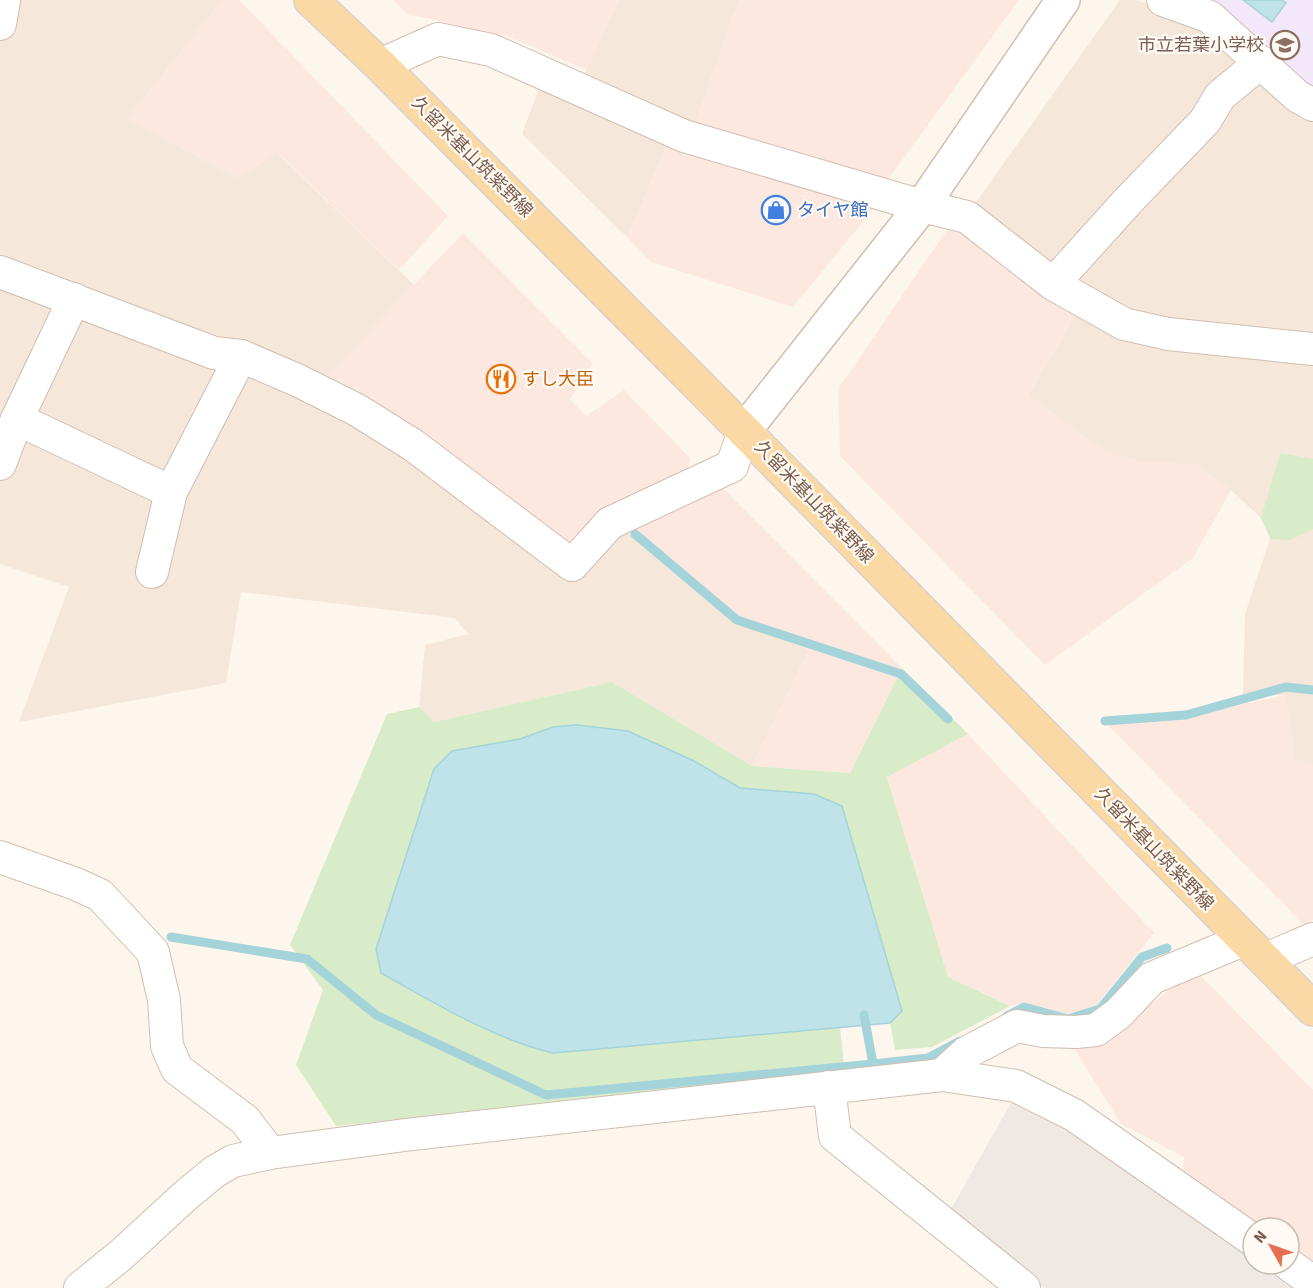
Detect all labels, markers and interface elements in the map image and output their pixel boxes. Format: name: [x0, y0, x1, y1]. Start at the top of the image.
school or university icon: 市立若葉小学校: [1269, 29, 1301, 61]
place label: 市立若葉小学校: [1138, 33, 1264, 58]
street label: 久留米基山筑紫野線: [406, 91, 538, 223]
shop icon: タイヤ館: [760, 194, 792, 226]
place label: タイヤ館: [797, 198, 868, 223]
restaurant icon: すし大臣: [485, 363, 517, 395]
place label: すし大臣: [522, 367, 594, 392]
street label: 久留米基山筑紫野線: [749, 435, 879, 569]
street label: 久留米基山筑紫野線: [1089, 782, 1219, 916]
north arrow: [1241, 1216, 1301, 1276]
text: N: [1248, 1226, 1272, 1248]

